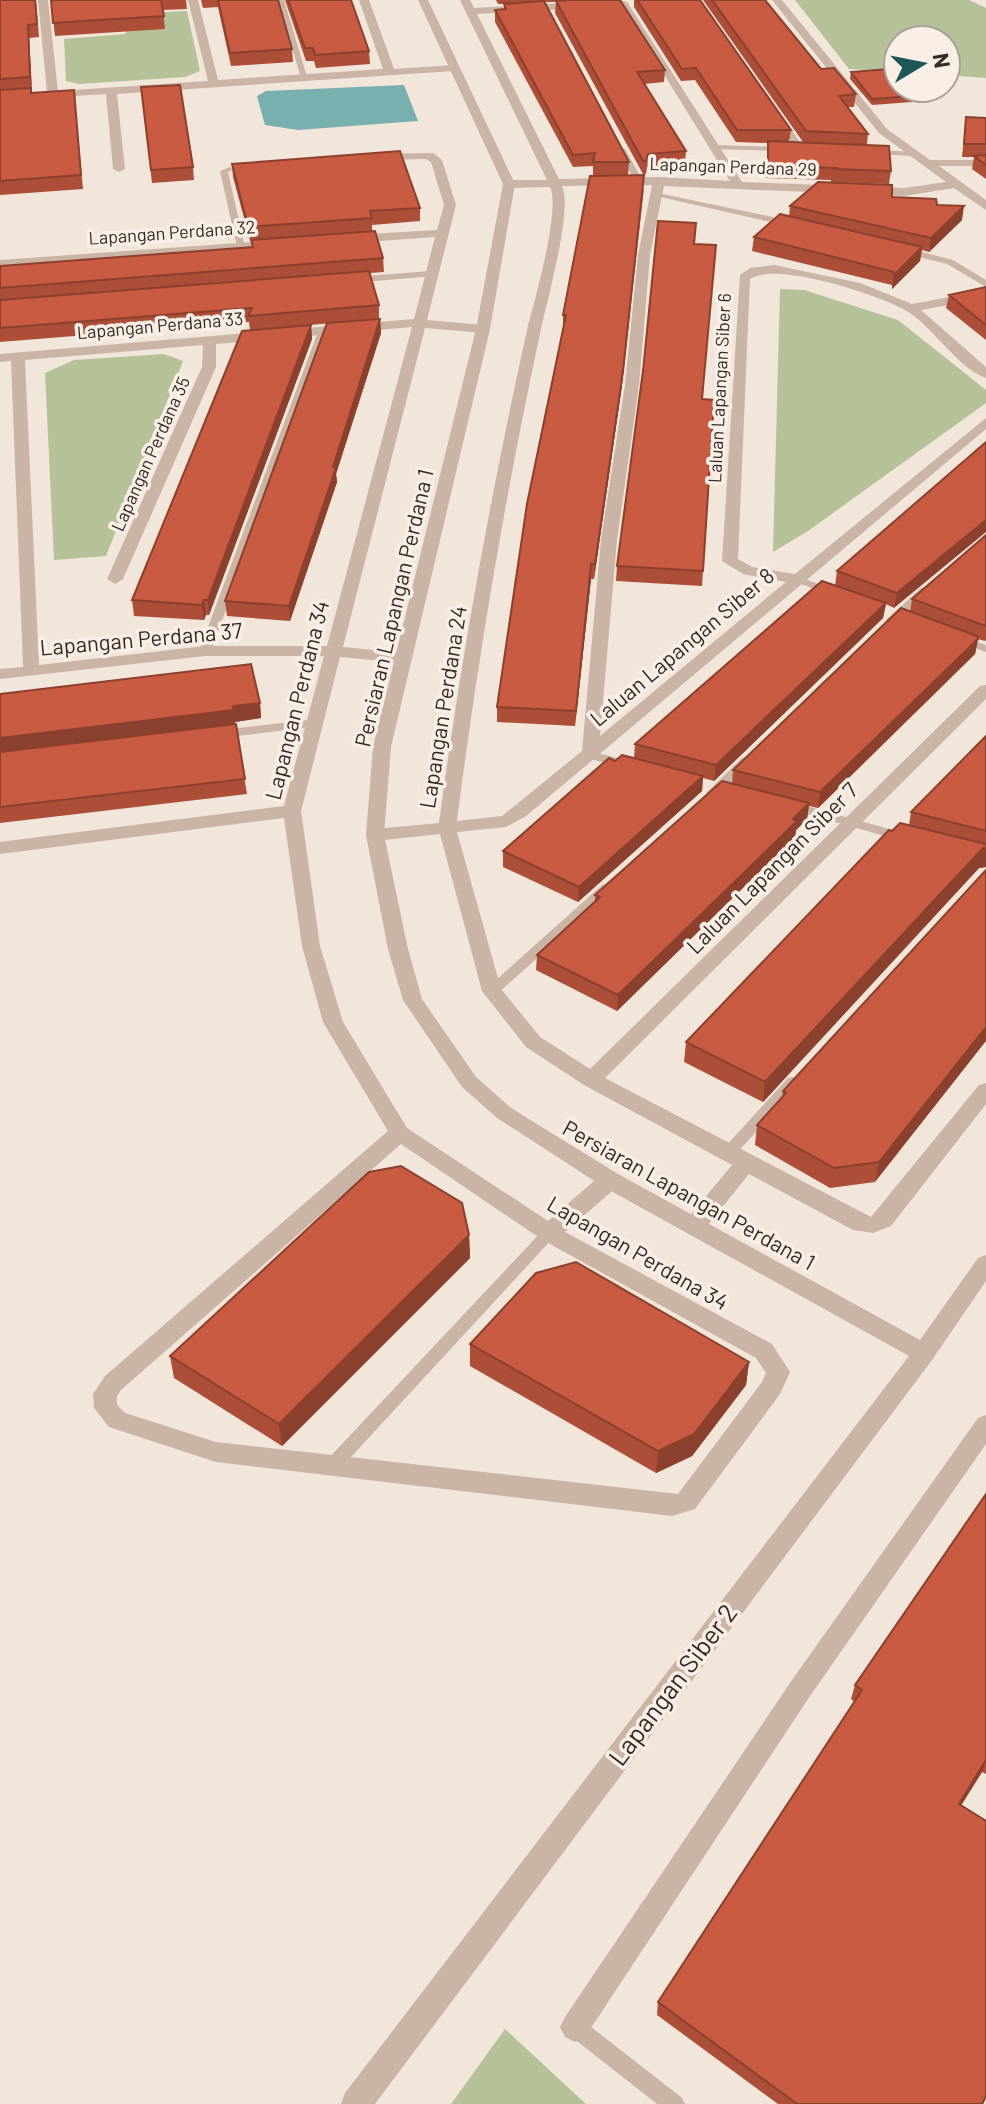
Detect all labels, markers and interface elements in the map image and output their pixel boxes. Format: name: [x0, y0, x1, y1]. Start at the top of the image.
north arrow: [882, 24, 962, 104]
text: N: [929, 51, 957, 70]
street label: Lapangan Perdana 29: [649, 152, 817, 180]
street label: Lapangan Perdana 32: [88, 215, 256, 249]
street label: Laluan Lapangan Siber 6: [703, 293, 735, 483]
street label: Lapangan Perdana 33: [76, 307, 244, 343]
street label: Lapangan Perdana 35: [106, 373, 194, 534]
street label: Persiaran Lapangan Perdana 1: [348, 466, 438, 749]
street label: Laluan Lapangan Siber 8: [584, 562, 779, 731]
street label: Lapangan Perdana 34: [259, 597, 333, 802]
street label: Lapangan Perdana 24: [413, 603, 471, 810]
street label: Lapangan Perdana 37: [39, 616, 243, 660]
street label: Laluan Lapangan Siber 7: [680, 776, 862, 958]
street label: Persiaran Lapangan Perdana 1: [559, 1114, 820, 1274]
street label: Lapangan Perdana 34: [543, 1190, 734, 1315]
street label: Lapangan Siber 2: [601, 1597, 743, 1771]

